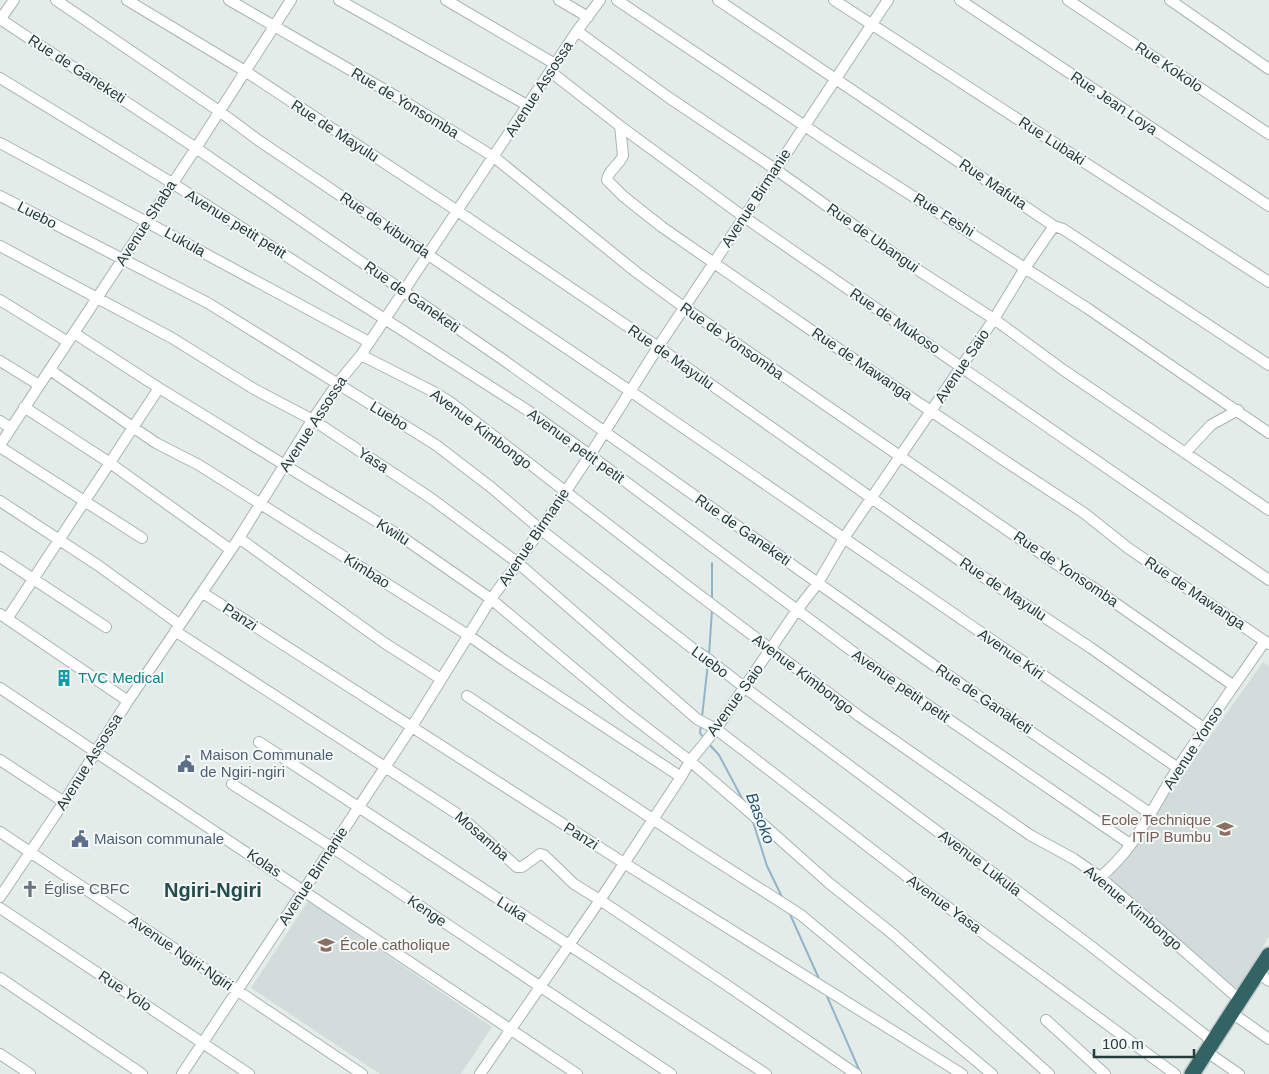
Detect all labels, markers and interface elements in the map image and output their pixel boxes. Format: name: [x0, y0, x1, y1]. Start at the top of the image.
street label: Rue de Ganeketi: [25, 31, 129, 106]
street label: Avenue Assossa: [501, 37, 576, 140]
street label: Rue Kokolo: [1132, 38, 1206, 95]
street label: Rue de Yonsomba: [348, 64, 463, 142]
street label: Rue Jean Loya: [1068, 67, 1161, 138]
street label: Rue de Mayulu: [288, 96, 382, 165]
street label: Rue Lubaki: [1016, 113, 1089, 168]
street label: Avenue Birmanie: [717, 145, 794, 250]
street label: Rue Mafuta: [956, 155, 1031, 213]
street label: Avenue Shaba: [112, 176, 180, 269]
street label: Avenue petit petit: [183, 186, 291, 262]
street label: Rue de kibunda: [337, 188, 434, 261]
street label: Rue Feshi: [911, 189, 978, 240]
street label: Luebo: [15, 198, 60, 232]
street label: Rue de Ubangui: [824, 200, 923, 276]
street label: Lukula: [162, 223, 209, 260]
street label: Rue de Ganeketi: [361, 257, 463, 336]
street label: Rue de Mukoso: [847, 284, 944, 357]
street label: Rue de Yonsomba: [677, 298, 788, 383]
street label: Rue de Mayulu: [625, 321, 717, 392]
street label: Rue de Mawanga: [809, 324, 916, 404]
street label: Avenue Saio: [931, 326, 992, 406]
street label: Avenue Assossa: [275, 372, 350, 475]
street label: Avenue Kimbongo: [427, 385, 535, 472]
street label: Luebo: [367, 397, 411, 434]
street label: Avenue petit petit: [525, 405, 629, 487]
street label: Yasa: [355, 443, 392, 476]
street label: Avenue Birmanie: [495, 485, 572, 589]
street label: Rue de Ganeketi: [692, 490, 794, 569]
street label: Kwilu: [374, 515, 413, 548]
street label: Rue de Yonsomba: [1011, 527, 1122, 610]
street label: Kimbao: [341, 550, 393, 591]
street label: Rue de Mayulu: [957, 553, 1050, 624]
street label: Rue de Mawanga: [1142, 553, 1249, 633]
street label: Panzi: [220, 599, 261, 634]
street label: Avenue Kiri: [975, 625, 1047, 682]
street label: Avenue Kimbongo: [749, 630, 857, 717]
street label: Luebo: [689, 642, 732, 681]
street label: Avenue petit petit: [849, 645, 954, 726]
street label: Avenue Saio: [703, 660, 766, 739]
street label: Rue de Ganaketi: [933, 660, 1036, 737]
building icon: TVC Medical: [54, 668, 74, 688]
place label: TVC Medical: [78, 669, 164, 686]
street label: Avenue Yonso: [1159, 703, 1226, 792]
street label: Avenue Assossa: [52, 710, 125, 813]
place label: Maison Communale de Ngiri-ngiri: [200, 746, 333, 780]
public building icon: Maison Communale de Ngiri-ngiri: [176, 754, 196, 774]
water label: Basoko: [743, 790, 778, 846]
street label: Mosamba: [452, 808, 513, 864]
place label: Ecole Technique ITIP Bumbu: [1101, 811, 1211, 845]
street label: Panzi: [561, 818, 602, 853]
school or university icon: Ecole Technique ITIP Bumbu: [1215, 819, 1235, 839]
street label: Avenue Birmanie: [274, 823, 351, 928]
street label: Avenue Lukula: [936, 826, 1025, 900]
public building icon: Maison communale: [70, 829, 90, 849]
place label: Maison communale: [94, 830, 224, 847]
street label: Kolas: [244, 845, 285, 880]
street label: Avenue Kimbongo: [1081, 862, 1186, 953]
street label: Avenue Yasa: [904, 871, 985, 937]
church icon: Église CBFC: [20, 879, 40, 899]
district label: Ngiri-Ngiri: [164, 879, 262, 901]
place label: Église CBFC: [44, 880, 130, 897]
street label: Kenge: [405, 891, 450, 930]
street label: Luka: [494, 893, 531, 925]
street label: Avenue Ngiri-Ngiri: [126, 912, 236, 994]
school or university icon: École catholique: [316, 935, 336, 955]
place label: École catholique: [340, 936, 450, 953]
street label: Rue Yolo: [96, 967, 155, 1014]
scale bar: [1094, 1026, 1194, 1058]
text: 100 m: [1102, 1035, 1144, 1052]

